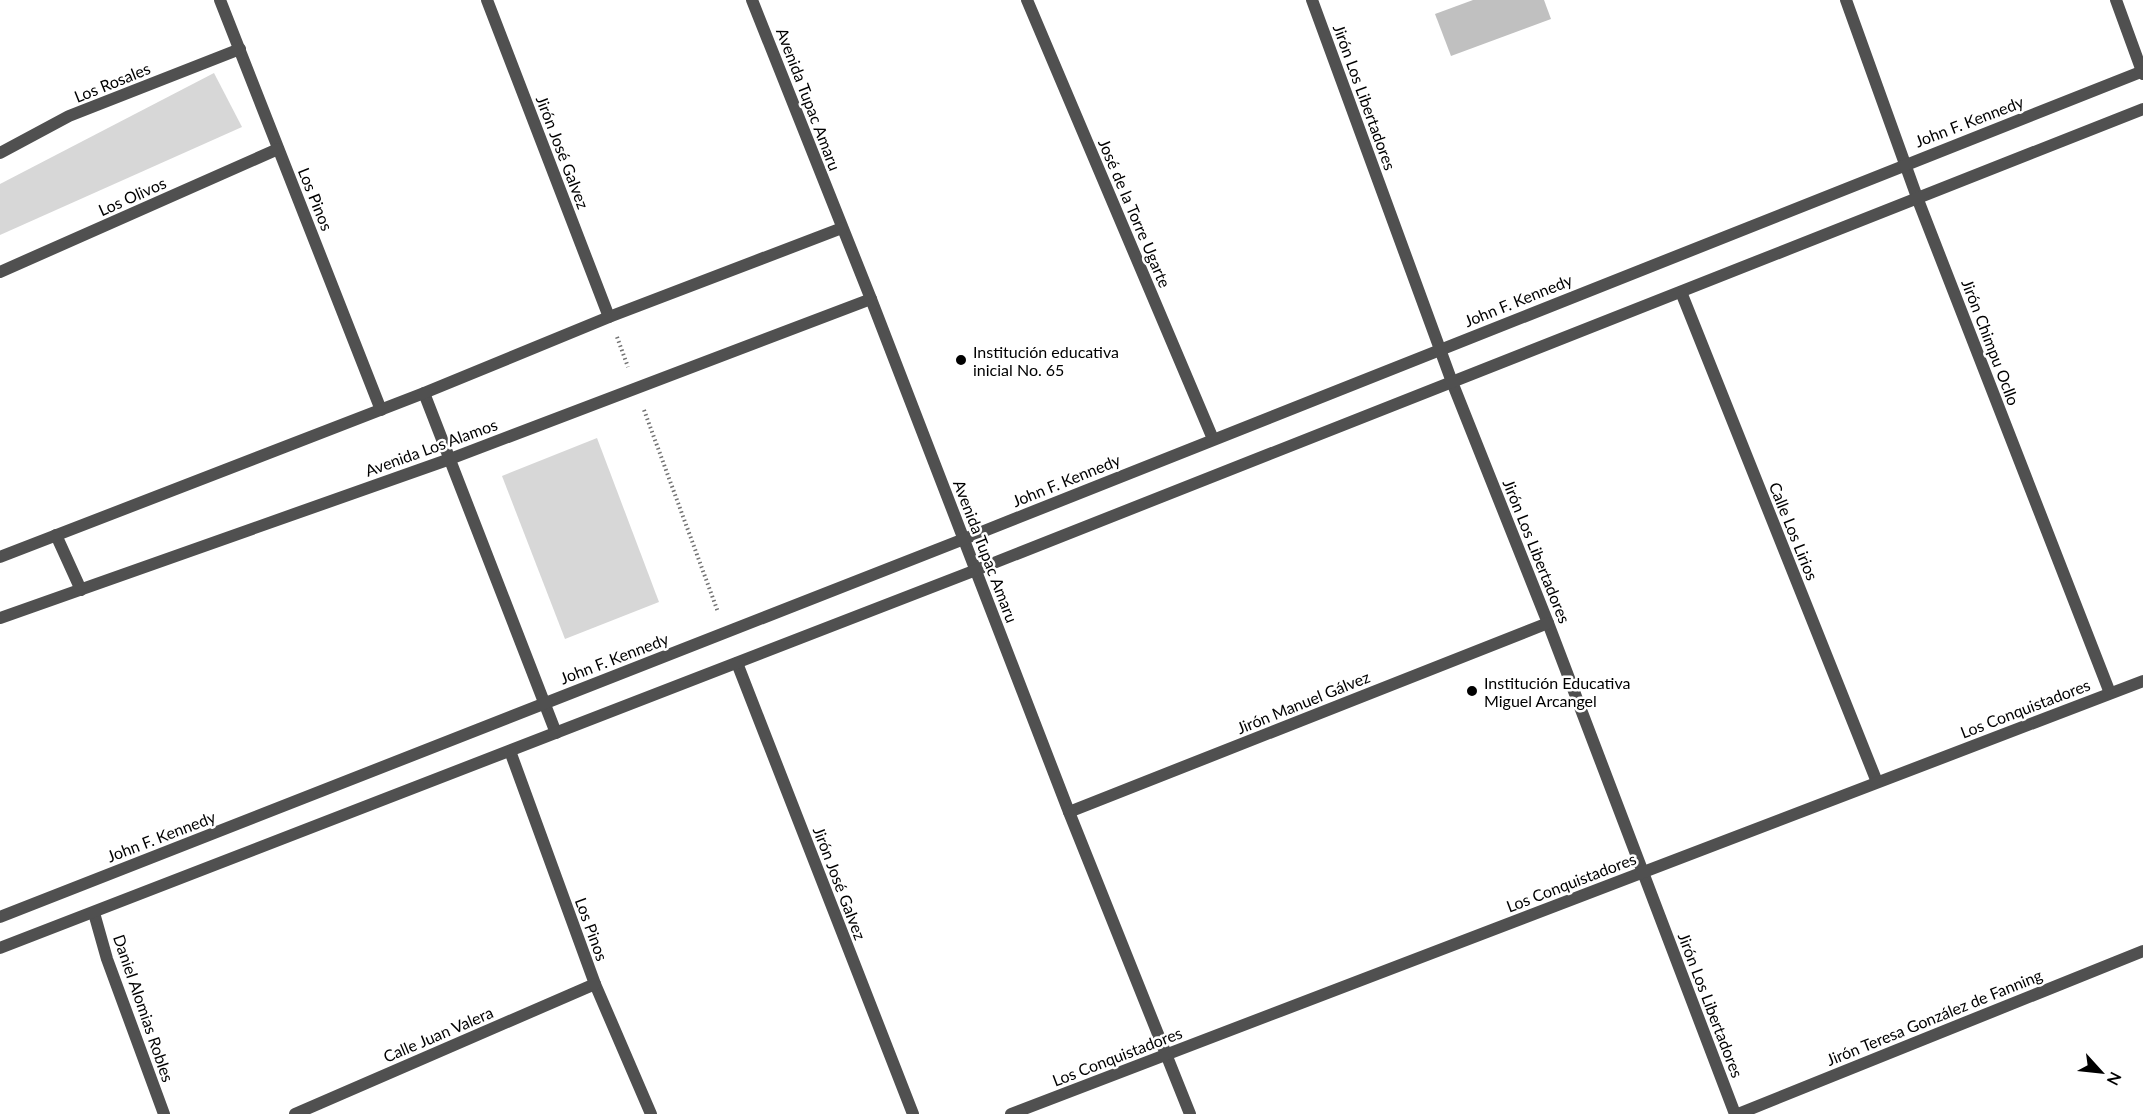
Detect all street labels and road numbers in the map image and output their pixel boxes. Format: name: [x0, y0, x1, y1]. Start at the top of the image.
street label: Jirón Los Libertadores: [1330, 22, 1400, 173]
street label: Avenida Tupac Amaru: [773, 25, 845, 173]
street label: Los Rosales: [71, 58, 153, 106]
street label: John F. Kennedy: [1912, 91, 2027, 150]
street label: Jirón José Galvez: [533, 93, 593, 211]
street label: José de la Torre Ugarte: [1095, 136, 1175, 290]
street label: Los Pinos: [295, 165, 337, 233]
street label: Los Olivos: [95, 173, 169, 219]
street label: John F. Kennedy: [1461, 269, 1575, 330]
street label: Jirón Chimpu Ocllo: [1958, 276, 2024, 408]
street label: Avenida Los Alamos: [362, 414, 500, 480]
street label: John F. Kennedy: [1009, 449, 1123, 510]
street label: Jirón Los Libertadores: [1499, 476, 1575, 626]
street label: Avenida Tupac Amaru: [950, 477, 1022, 625]
street label: Calle Los Lirios: [1766, 479, 1822, 583]
street label: John F. Kennedy: [557, 628, 672, 687]
street label: Jirón Manuel Gálvez: [1234, 667, 1372, 737]
street label: Los Conquistadores: [1957, 674, 2093, 742]
street label: John F. Kennedy: [104, 806, 219, 865]
street label: Jirón José Galvez: [810, 824, 870, 942]
street label: Los Conquistadores: [1503, 848, 1639, 916]
street label: Los Pinos: [572, 895, 612, 963]
street label: Jirón Los Libertadores: [1675, 930, 1747, 1080]
street label: Daniel Alomias Robles: [110, 932, 178, 1084]
street label: Jirón Teresa González de Fanning: [1823, 965, 2045, 1069]
street label: Calle Juan Valera: [380, 1002, 496, 1066]
street label: Los Conquistadores: [1049, 1022, 1185, 1090]

